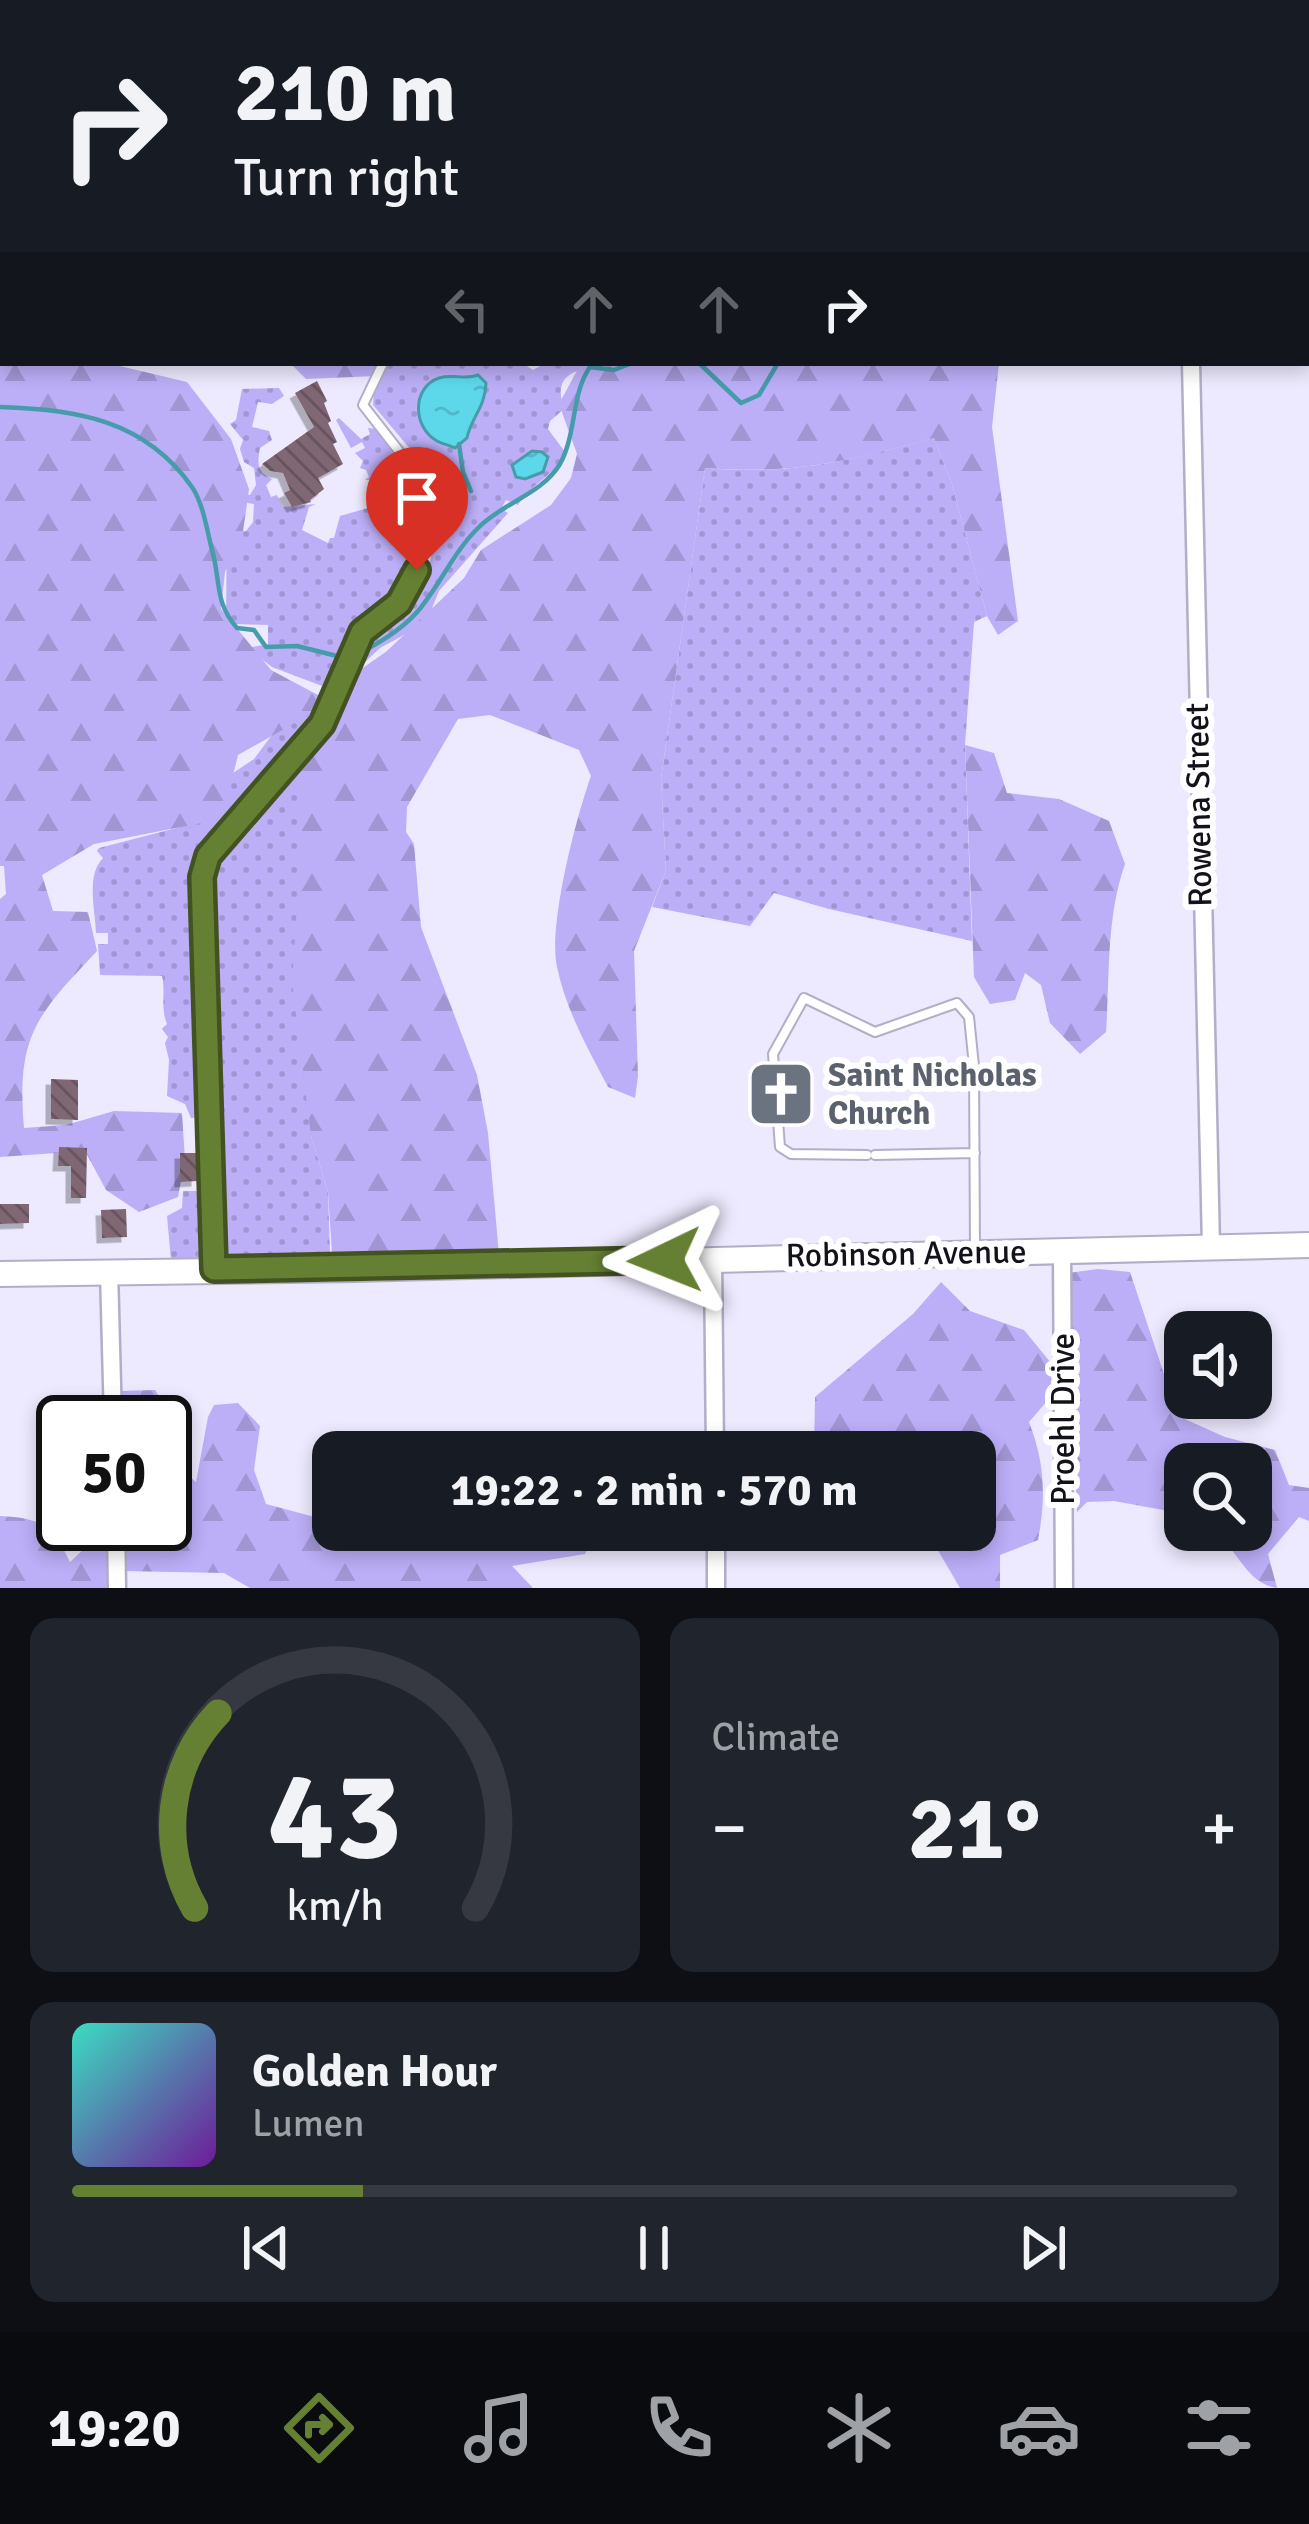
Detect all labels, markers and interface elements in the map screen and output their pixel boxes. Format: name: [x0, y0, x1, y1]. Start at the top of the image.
text: 210 m: [234, 41, 456, 145]
icon: right: [36, 48, 192, 204]
text: Turn right: [234, 144, 459, 211]
icon: left: [434, 276, 500, 342]
icon: ahead: [560, 276, 626, 342]
icon: ahead: [686, 276, 752, 342]
icon: right: [812, 276, 878, 342]
pin: [366, 447, 468, 570]
icon: arrive: [384, 465, 450, 531]
street label: Rowena Street: [1177, 703, 1221, 907]
place label: Saint Nicholas Church: [828, 1055, 1037, 1134]
church icon: Saint Nicholas Church: [746, 1059, 816, 1129]
position arrow: [602, 1197, 728, 1323]
street label: Robinson Avenue: [785, 1231, 1027, 1277]
map controls: [1164, 1311, 1272, 1551]
button: sound: [1164, 1311, 1272, 1419]
street label: Proehl Drive: [1043, 1333, 1084, 1505]
speed limit sign: 50: [36, 1395, 192, 1551]
button: search: [1164, 1443, 1272, 1551]
text: 19:22 · 2 min · 570 m: [450, 1463, 858, 1518]
text: Climate: [712, 1713, 840, 1761]
text: 43: [267, 1740, 402, 1893]
text: 21°: [908, 1773, 1041, 1884]
text: −: [712, 1788, 747, 1869]
text: +: [1201, 1788, 1237, 1869]
text: km/h: [286, 1880, 383, 1933]
text: Golden Hour: [252, 2044, 497, 2099]
text: Lumen: [252, 2099, 365, 2147]
icon: previous: [233, 2215, 299, 2281]
icon: pause: [621, 2215, 687, 2281]
icon: next: [1010, 2215, 1076, 2281]
icon: directions: [277, 2386, 361, 2470]
icon: music: [457, 2386, 541, 2470]
icon: phone: [637, 2386, 721, 2470]
icon: climate: [817, 2386, 901, 2470]
icon: car: [997, 2386, 1081, 2470]
icon: filters: [1177, 2386, 1261, 2470]
text: 19:20: [48, 2395, 181, 2462]

